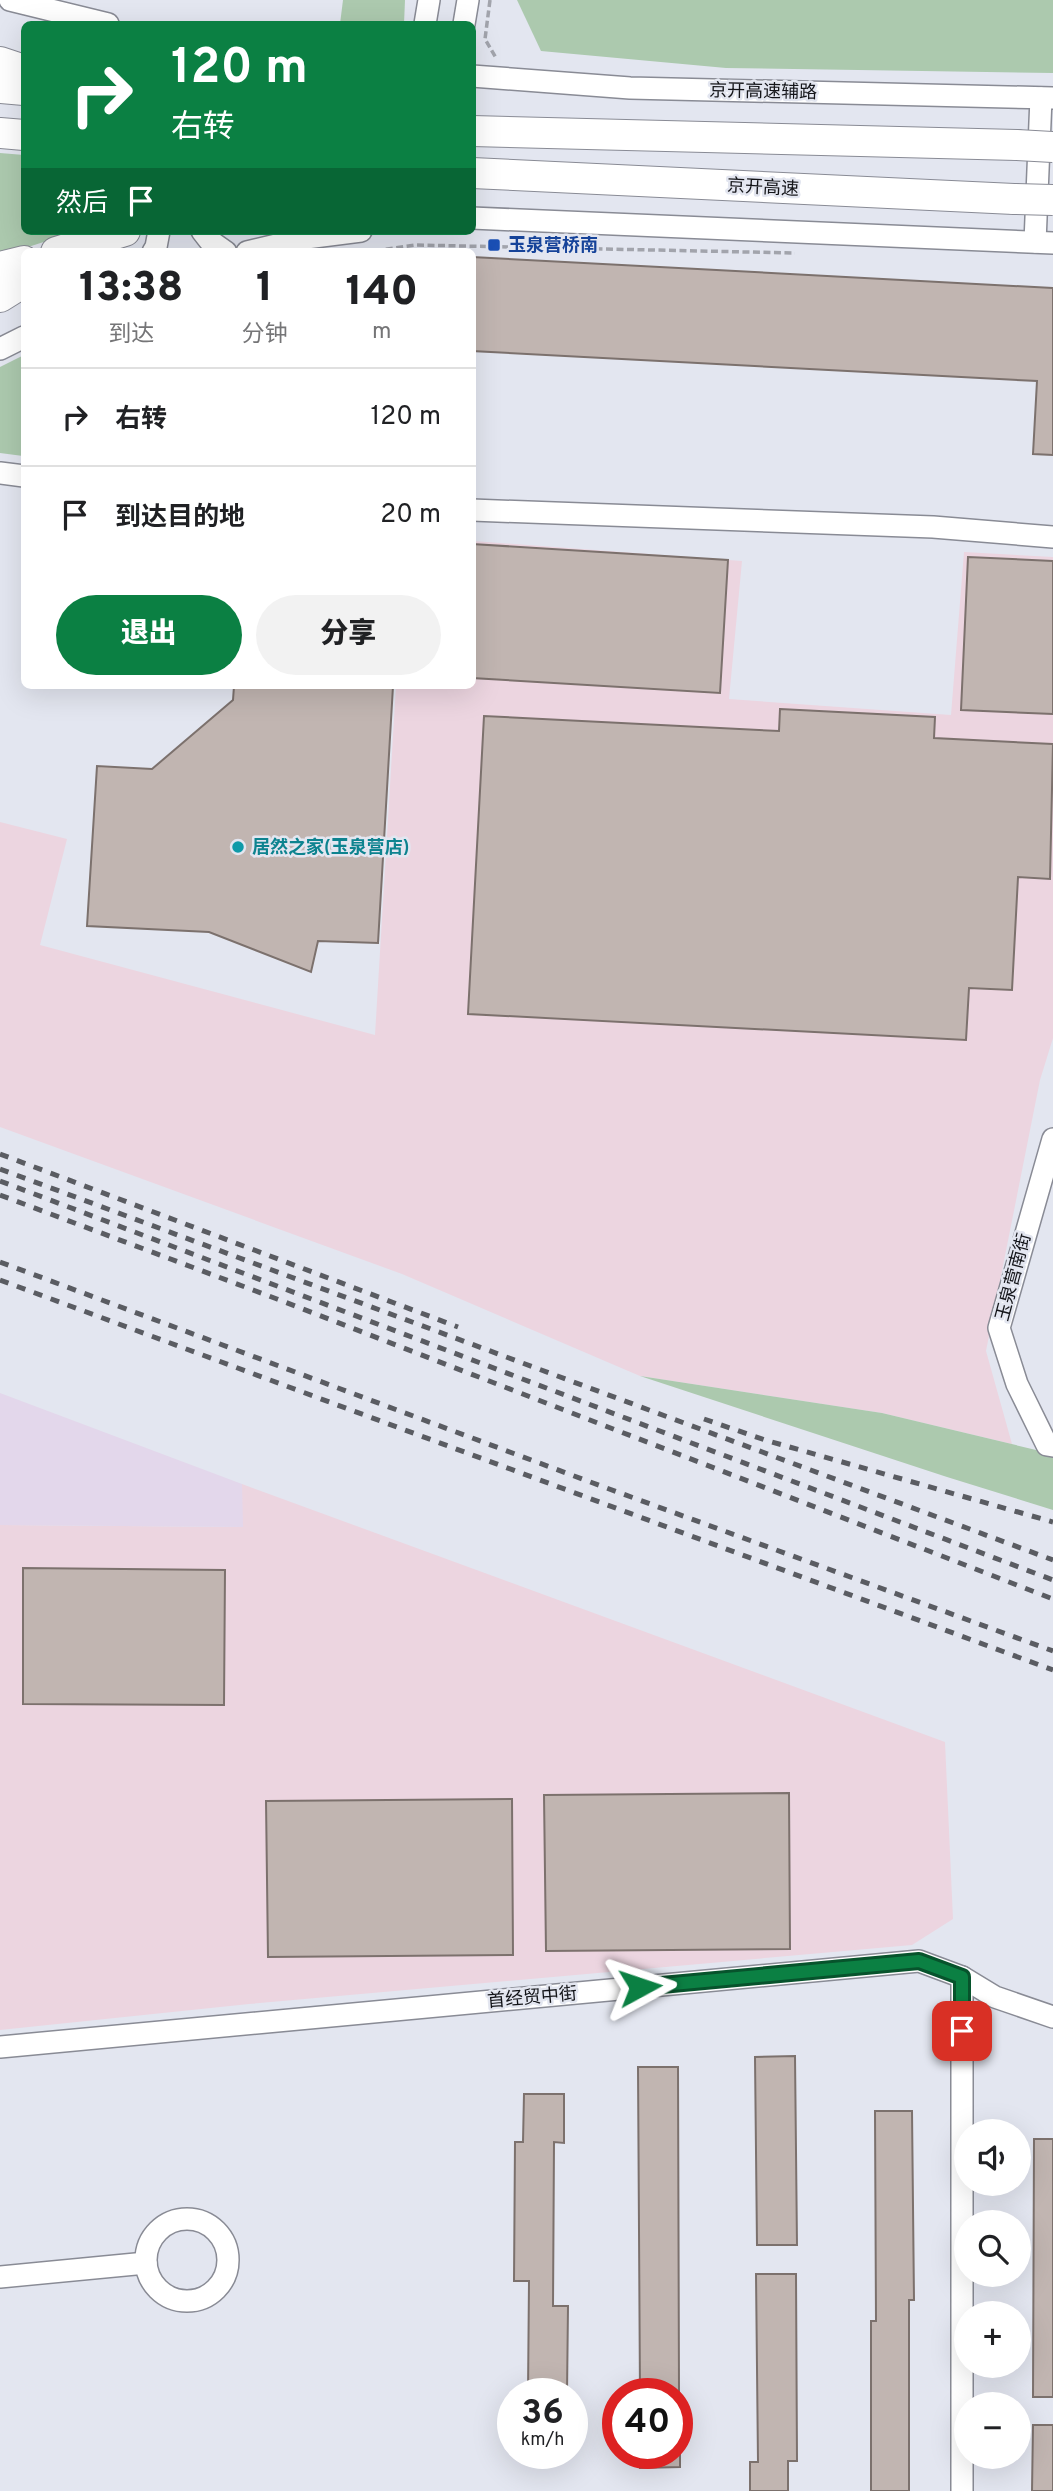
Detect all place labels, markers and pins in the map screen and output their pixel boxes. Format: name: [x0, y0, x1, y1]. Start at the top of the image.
place label: 玉泉营桥南: [508, 235, 598, 258]
marker: 玉泉营桥南: [486, 237, 502, 253]
place label: 居然之家(玉泉营店): [252, 837, 409, 860]
marker: 居然之家(玉泉营店): [230, 839, 246, 855]
pin: [932, 2001, 992, 2061]

